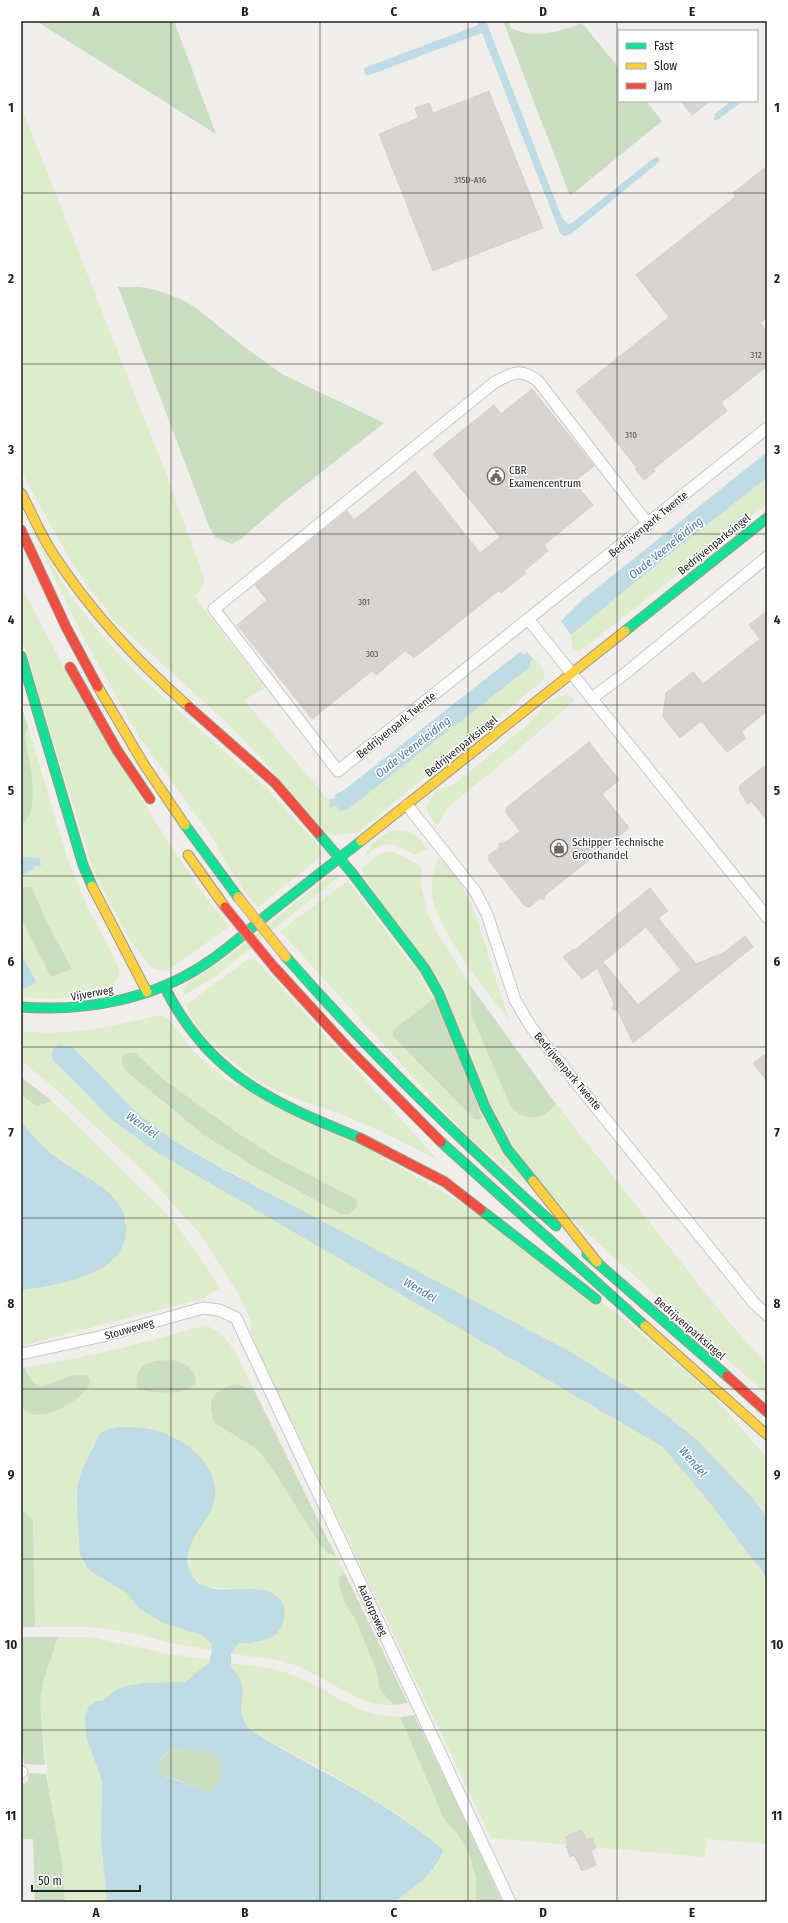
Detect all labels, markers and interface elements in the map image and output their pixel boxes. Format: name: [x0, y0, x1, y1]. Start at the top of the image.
text: A: [91, 4, 100, 19]
text: B: [241, 4, 249, 19]
text: C: [391, 4, 398, 19]
text: D: [539, 4, 547, 19]
text: E: [689, 4, 695, 19]
legend: [618, 30, 758, 102]
text: Fast: [654, 39, 673, 53]
text: Slow: [654, 59, 677, 73]
text: Jam: [654, 79, 672, 93]
text: 1: [8, 100, 14, 115]
text: 1: [774, 100, 780, 115]
house number: 315D-A16: [454, 175, 487, 185]
text: 2: [7, 271, 14, 286]
text: 2: [773, 271, 780, 286]
house number: 312: [750, 350, 762, 360]
house number: 310: [625, 430, 637, 440]
text: 3: [7, 442, 14, 457]
text: 3: [773, 442, 780, 457]
place label: CBR Examencentrum: [509, 464, 581, 490]
public building icon: CBR Examencentrum: [486, 466, 506, 486]
street label: Bedrijvenpark Twente: [606, 489, 690, 560]
street label: Bedrijvenparksingel: [675, 511, 753, 578]
water label: Oude Veeneleiding: [626, 514, 706, 582]
house number: 301: [358, 597, 370, 607]
text: 4: [8, 612, 15, 627]
text: 4: [774, 612, 781, 627]
house number: 303: [366, 649, 378, 659]
street label: Bedrijvenpark Twente: [354, 690, 438, 761]
water label: Oude Veeneleiding: [373, 713, 453, 781]
street label: Bedrijvenparksingel: [422, 713, 500, 780]
text: 5: [8, 783, 14, 798]
text: 5: [774, 783, 780, 798]
place label: Schipper Technische Groothandel: [572, 836, 664, 862]
shop icon: Schipper Technische Groothandel: [549, 838, 569, 858]
text: 6: [8, 954, 15, 969]
text: 6: [774, 954, 781, 969]
street label: Vijverweg: [70, 983, 115, 1004]
street label: Bedrijvenpark Twente: [531, 1030, 604, 1113]
water label: Wendel: [123, 1109, 161, 1141]
text: 7: [8, 1125, 14, 1140]
text: 7: [774, 1125, 780, 1140]
water label: Wendel: [401, 1275, 439, 1305]
street label: Bedrijvenparksingel: [652, 1294, 728, 1363]
text: 8: [8, 1296, 15, 1311]
text: 8: [774, 1296, 781, 1311]
street label: Stouweweg: [103, 1316, 156, 1343]
water label: Wendel: [676, 1444, 710, 1480]
text: 9: [8, 1467, 15, 1482]
text: 9: [774, 1467, 781, 1482]
street label: Aadorpsweg: [355, 1583, 390, 1639]
text: 10: [5, 1637, 17, 1652]
text: 10: [771, 1637, 783, 1652]
text: 11: [6, 1808, 16, 1823]
text: 11: [772, 1808, 782, 1823]
scale bar: [32, 1867, 140, 1893]
text: 50 m: [38, 1874, 62, 1888]
text: A: [91, 1905, 100, 1920]
text: B: [241, 1905, 249, 1920]
text: C: [391, 1905, 398, 1920]
text: D: [539, 1905, 547, 1920]
text: E: [689, 1905, 695, 1920]

